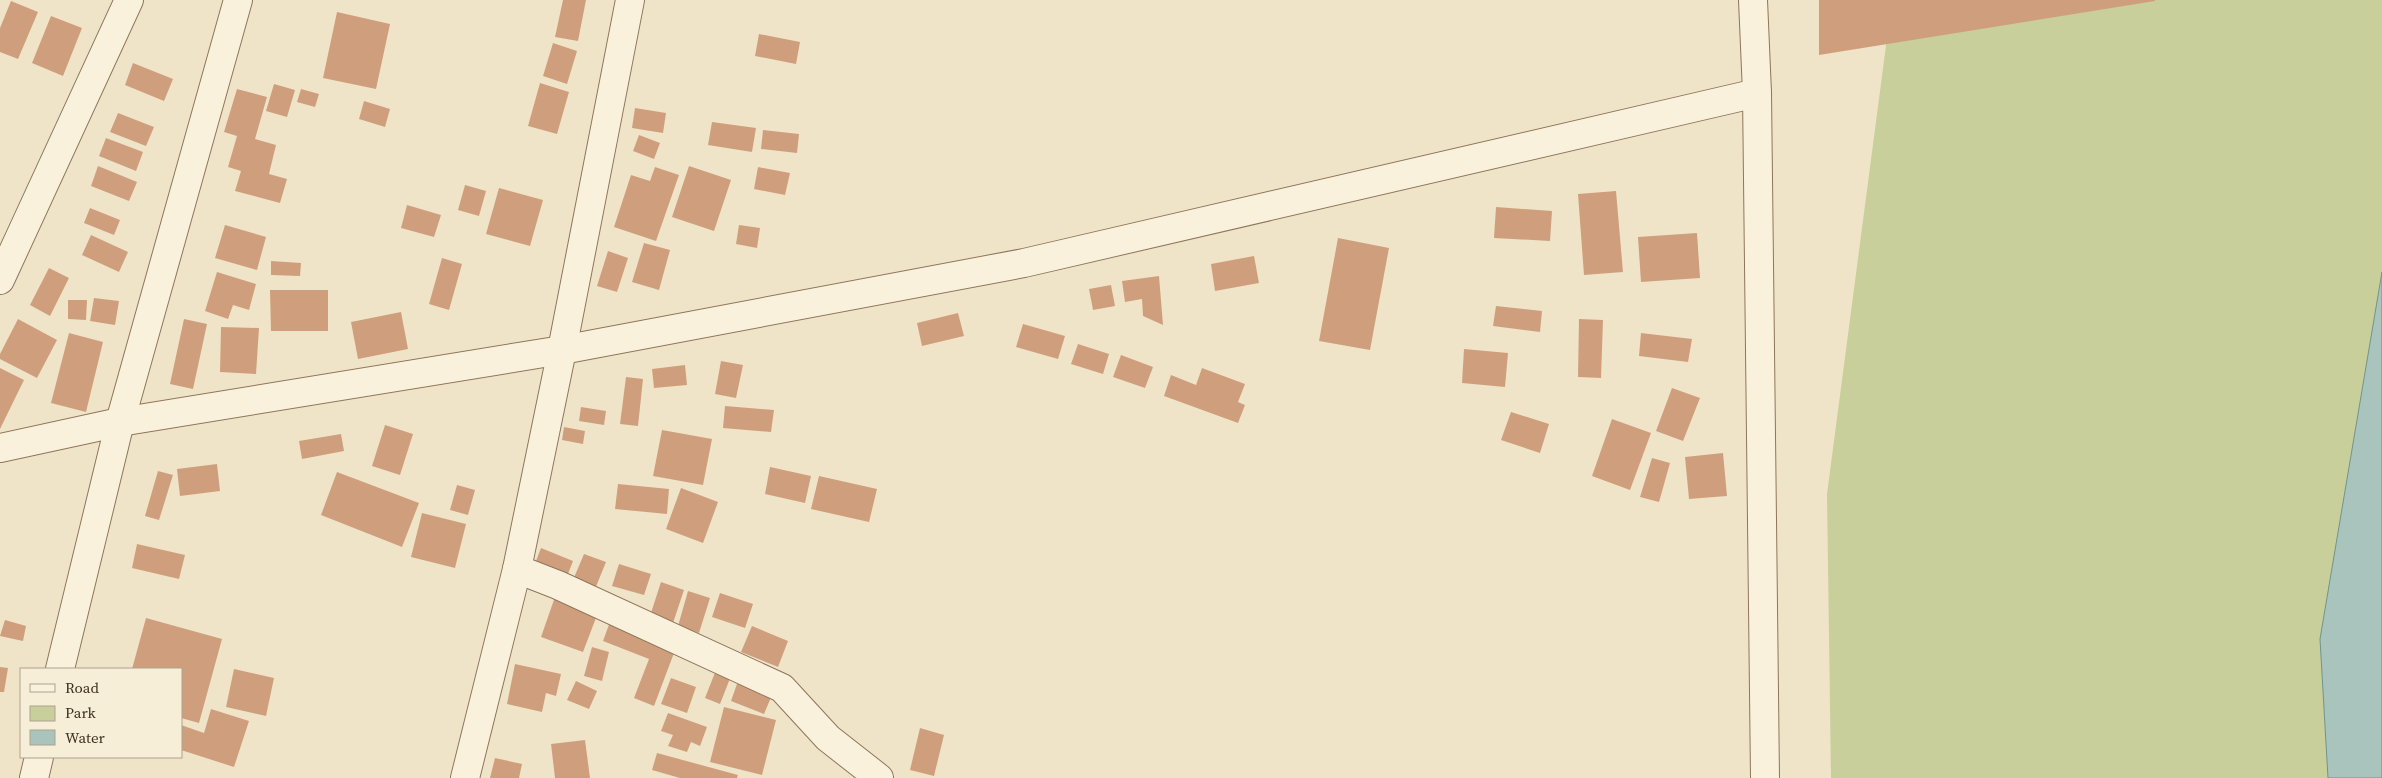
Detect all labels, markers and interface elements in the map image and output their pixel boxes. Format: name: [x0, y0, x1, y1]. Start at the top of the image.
legend: [20, 668, 182, 758]
text: Road: [65, 677, 99, 698]
text: Park: [65, 702, 97, 723]
text: Water: [65, 727, 106, 748]

